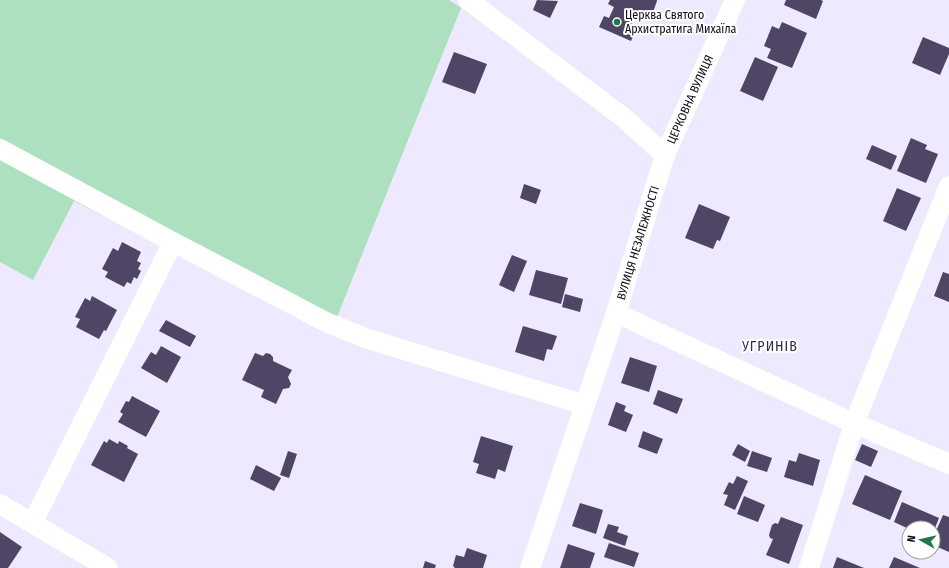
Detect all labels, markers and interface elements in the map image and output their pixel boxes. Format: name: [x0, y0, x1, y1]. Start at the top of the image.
place label: Церква Святого Архистратига Михаїла: [625, 8, 737, 36]
marker: Церква Святого Архистратига Михаїла: [612, 17, 622, 27]
street label: ЦЕРКОВНА ВУЛИЦЯ: [664, 53, 716, 146]
street label: ВУЛИЦЯ НЕЗАЛЕЖНОСТІ: [614, 184, 662, 302]
district label: УГРИНІВ: [741, 338, 798, 355]
north arrow: [901, 520, 941, 560]
text: N: [905, 535, 918, 543]

